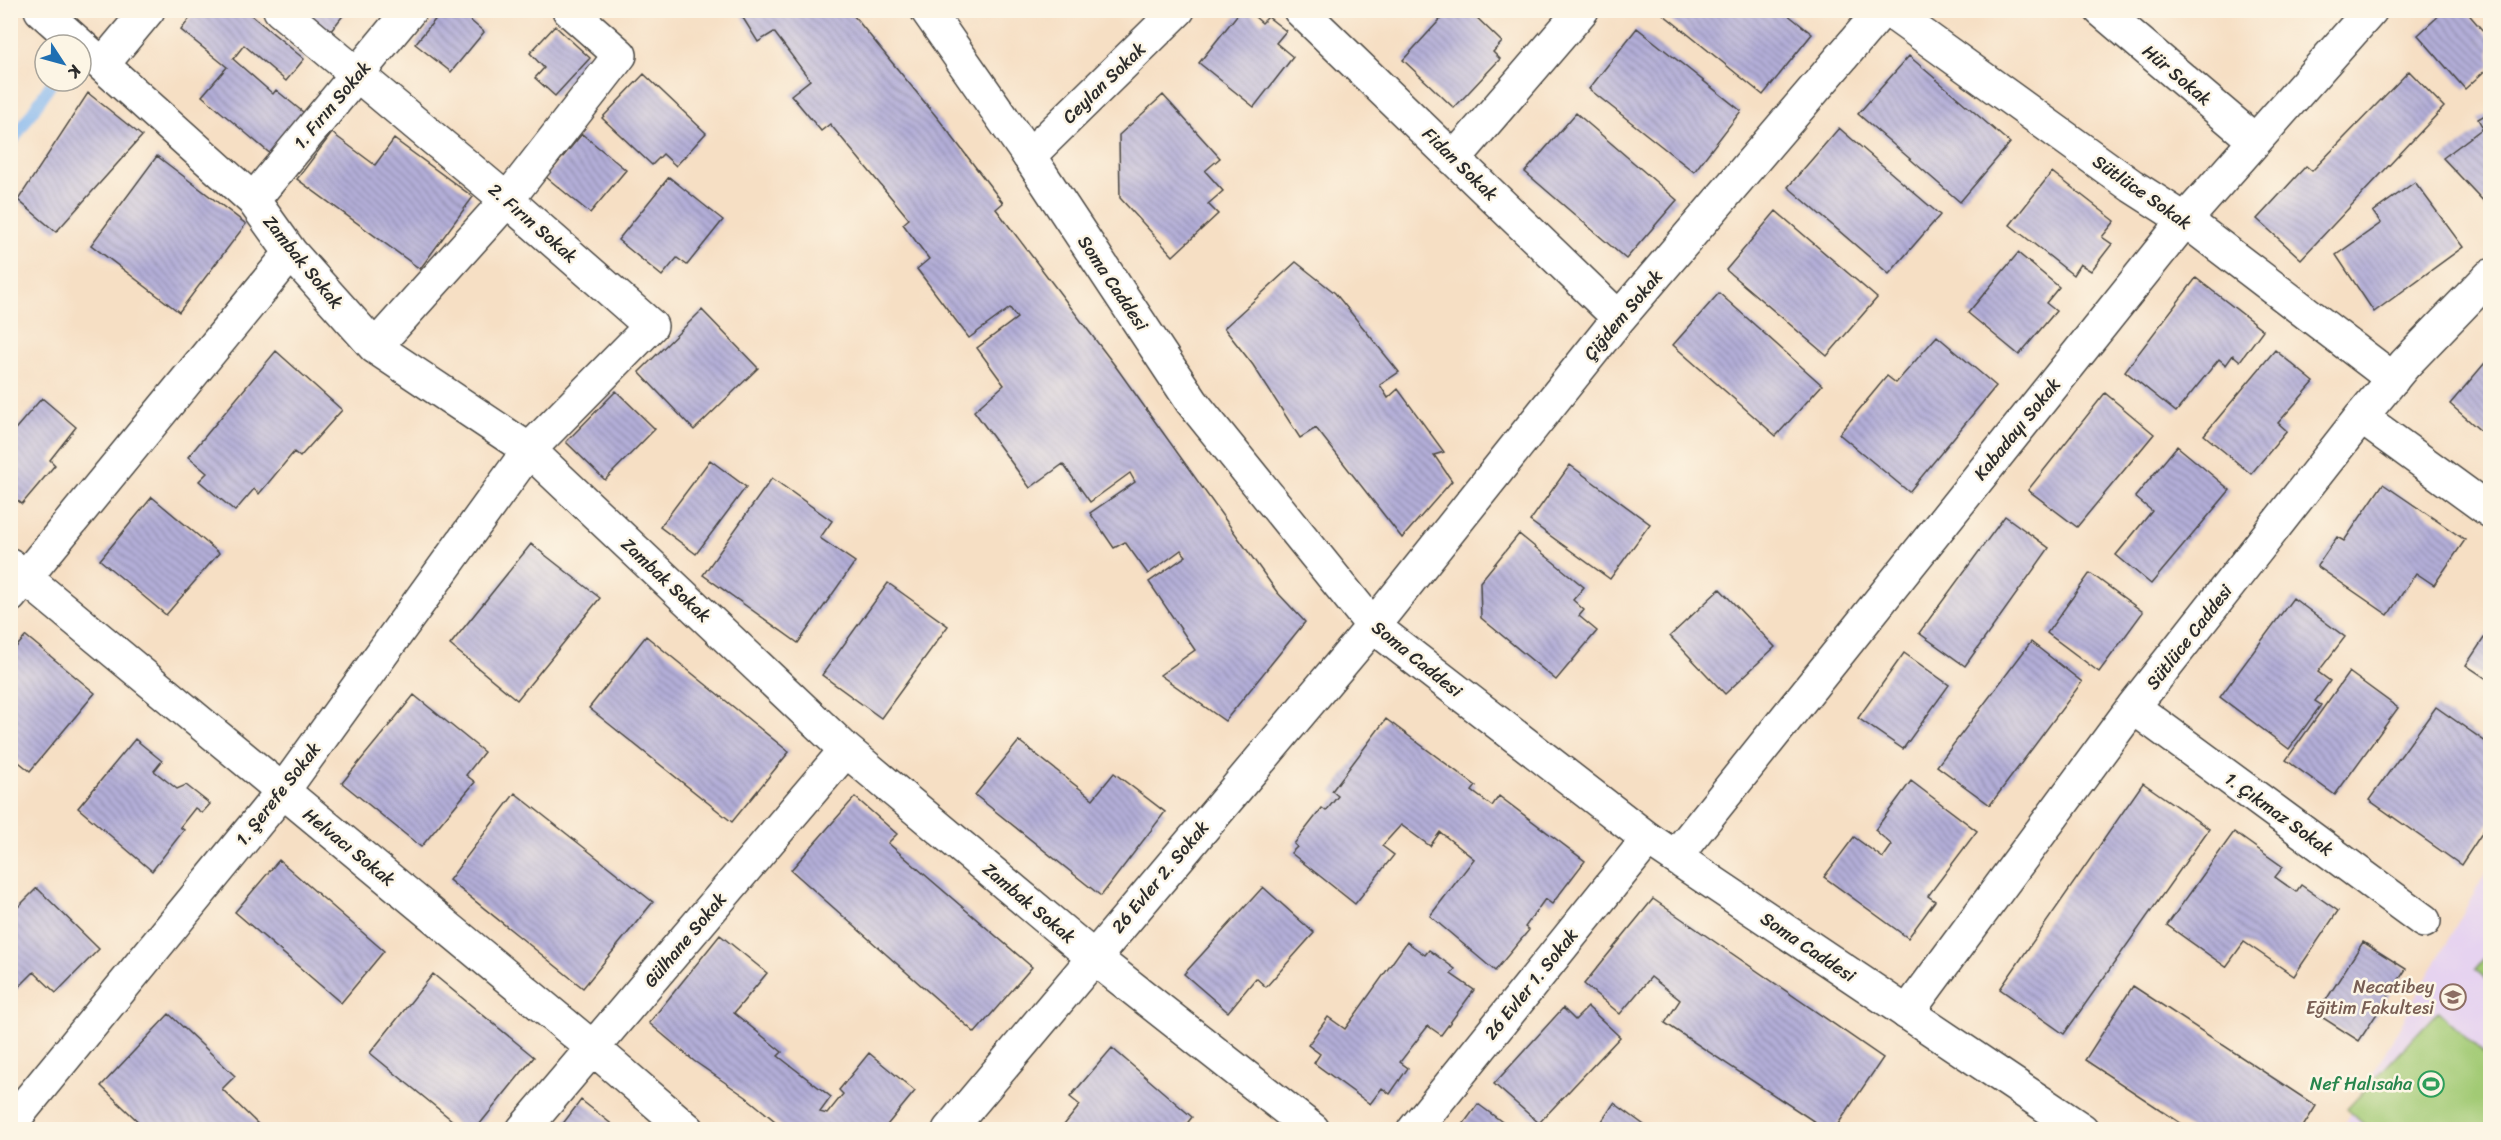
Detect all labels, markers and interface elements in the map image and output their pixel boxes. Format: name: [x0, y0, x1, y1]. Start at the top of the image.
north arrow: [33, 33, 93, 93]
street label: Ceylan Sokak: [1054, 34, 1154, 132]
street label: Hür Sokak: [2135, 36, 2219, 114]
street label: 1. Fırın Sokak: [285, 53, 379, 157]
text: K: [59, 58, 90, 85]
street label: Fidan Sokak: [1414, 119, 1506, 209]
street label: Sütlüce Sokak: [2086, 146, 2199, 238]
street label: 2. Fırın Sokak: [481, 175, 585, 271]
street label: Zambak Sokak: [255, 208, 352, 317]
street label: Soma Caddesi: [1069, 229, 1158, 338]
street label: Çiğdem Sokak: [1575, 262, 1671, 368]
street label: Kabadayı Sokak: [1965, 370, 2069, 488]
street label: Zambak Sokak: [613, 529, 719, 631]
street label: Sütlüce Caddesi: [2137, 576, 2241, 697]
street label: Soma Caddesi: [1364, 612, 1471, 707]
street label: 1. Şerefe Sokak: [227, 735, 329, 853]
street label: 1. Çıkmaz Sokak: [2218, 763, 2341, 865]
street label: Helvacı Sokak: [296, 799, 403, 895]
street label: 26 Evler 2. Sokak: [1103, 813, 1217, 941]
street label: Zambak Sokak: [975, 854, 1083, 952]
street label: Gülhane Sokak: [635, 885, 735, 995]
street label: Soma Caddesi: [1754, 903, 1863, 992]
street label: 26 Evler 1. Sokak: [1476, 921, 1587, 1047]
place label: Necatibey Eğitim Fakultesi: [2306, 971, 2435, 1024]
school or university icon: Necatibey Eğitim Fakultesi: [2438, 982, 2468, 1012]
place label: Nef Halısaha: [2310, 1068, 2413, 1100]
sports icon: Nef Halısaha: [2416, 1069, 2446, 1099]

